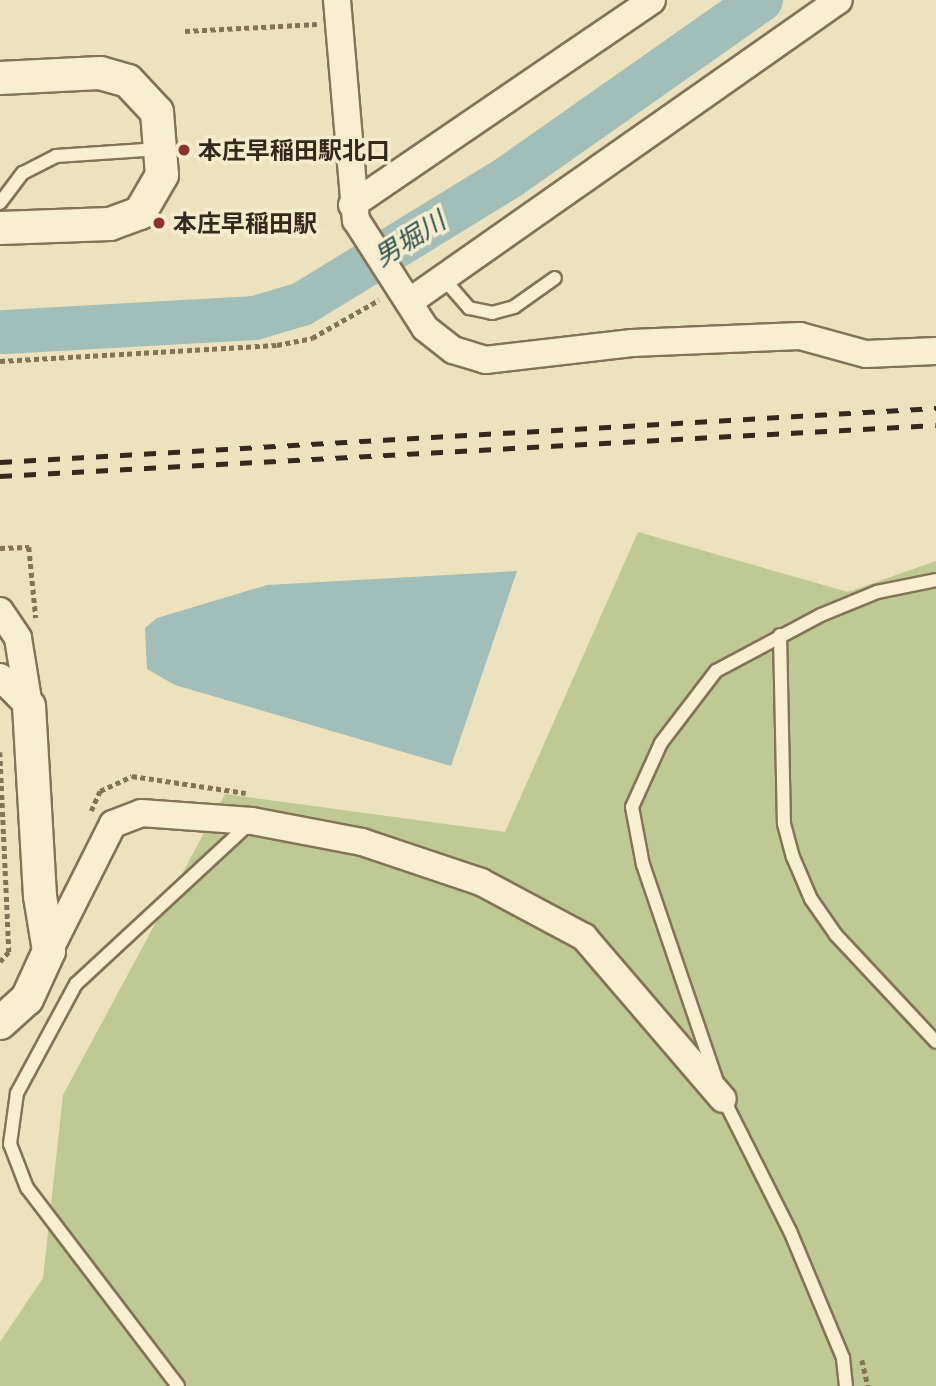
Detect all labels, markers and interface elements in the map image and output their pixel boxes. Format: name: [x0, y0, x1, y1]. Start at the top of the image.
place label: 本庄早稲田駅北口: [198, 136, 390, 164]
marker: 本庄早稲田駅北口: [176, 142, 192, 158]
water label: 男堀川: [368, 204, 450, 272]
place label: 本庄早稲田駅: [173, 209, 317, 237]
marker: 本庄早稲田駅: [151, 215, 167, 231]

